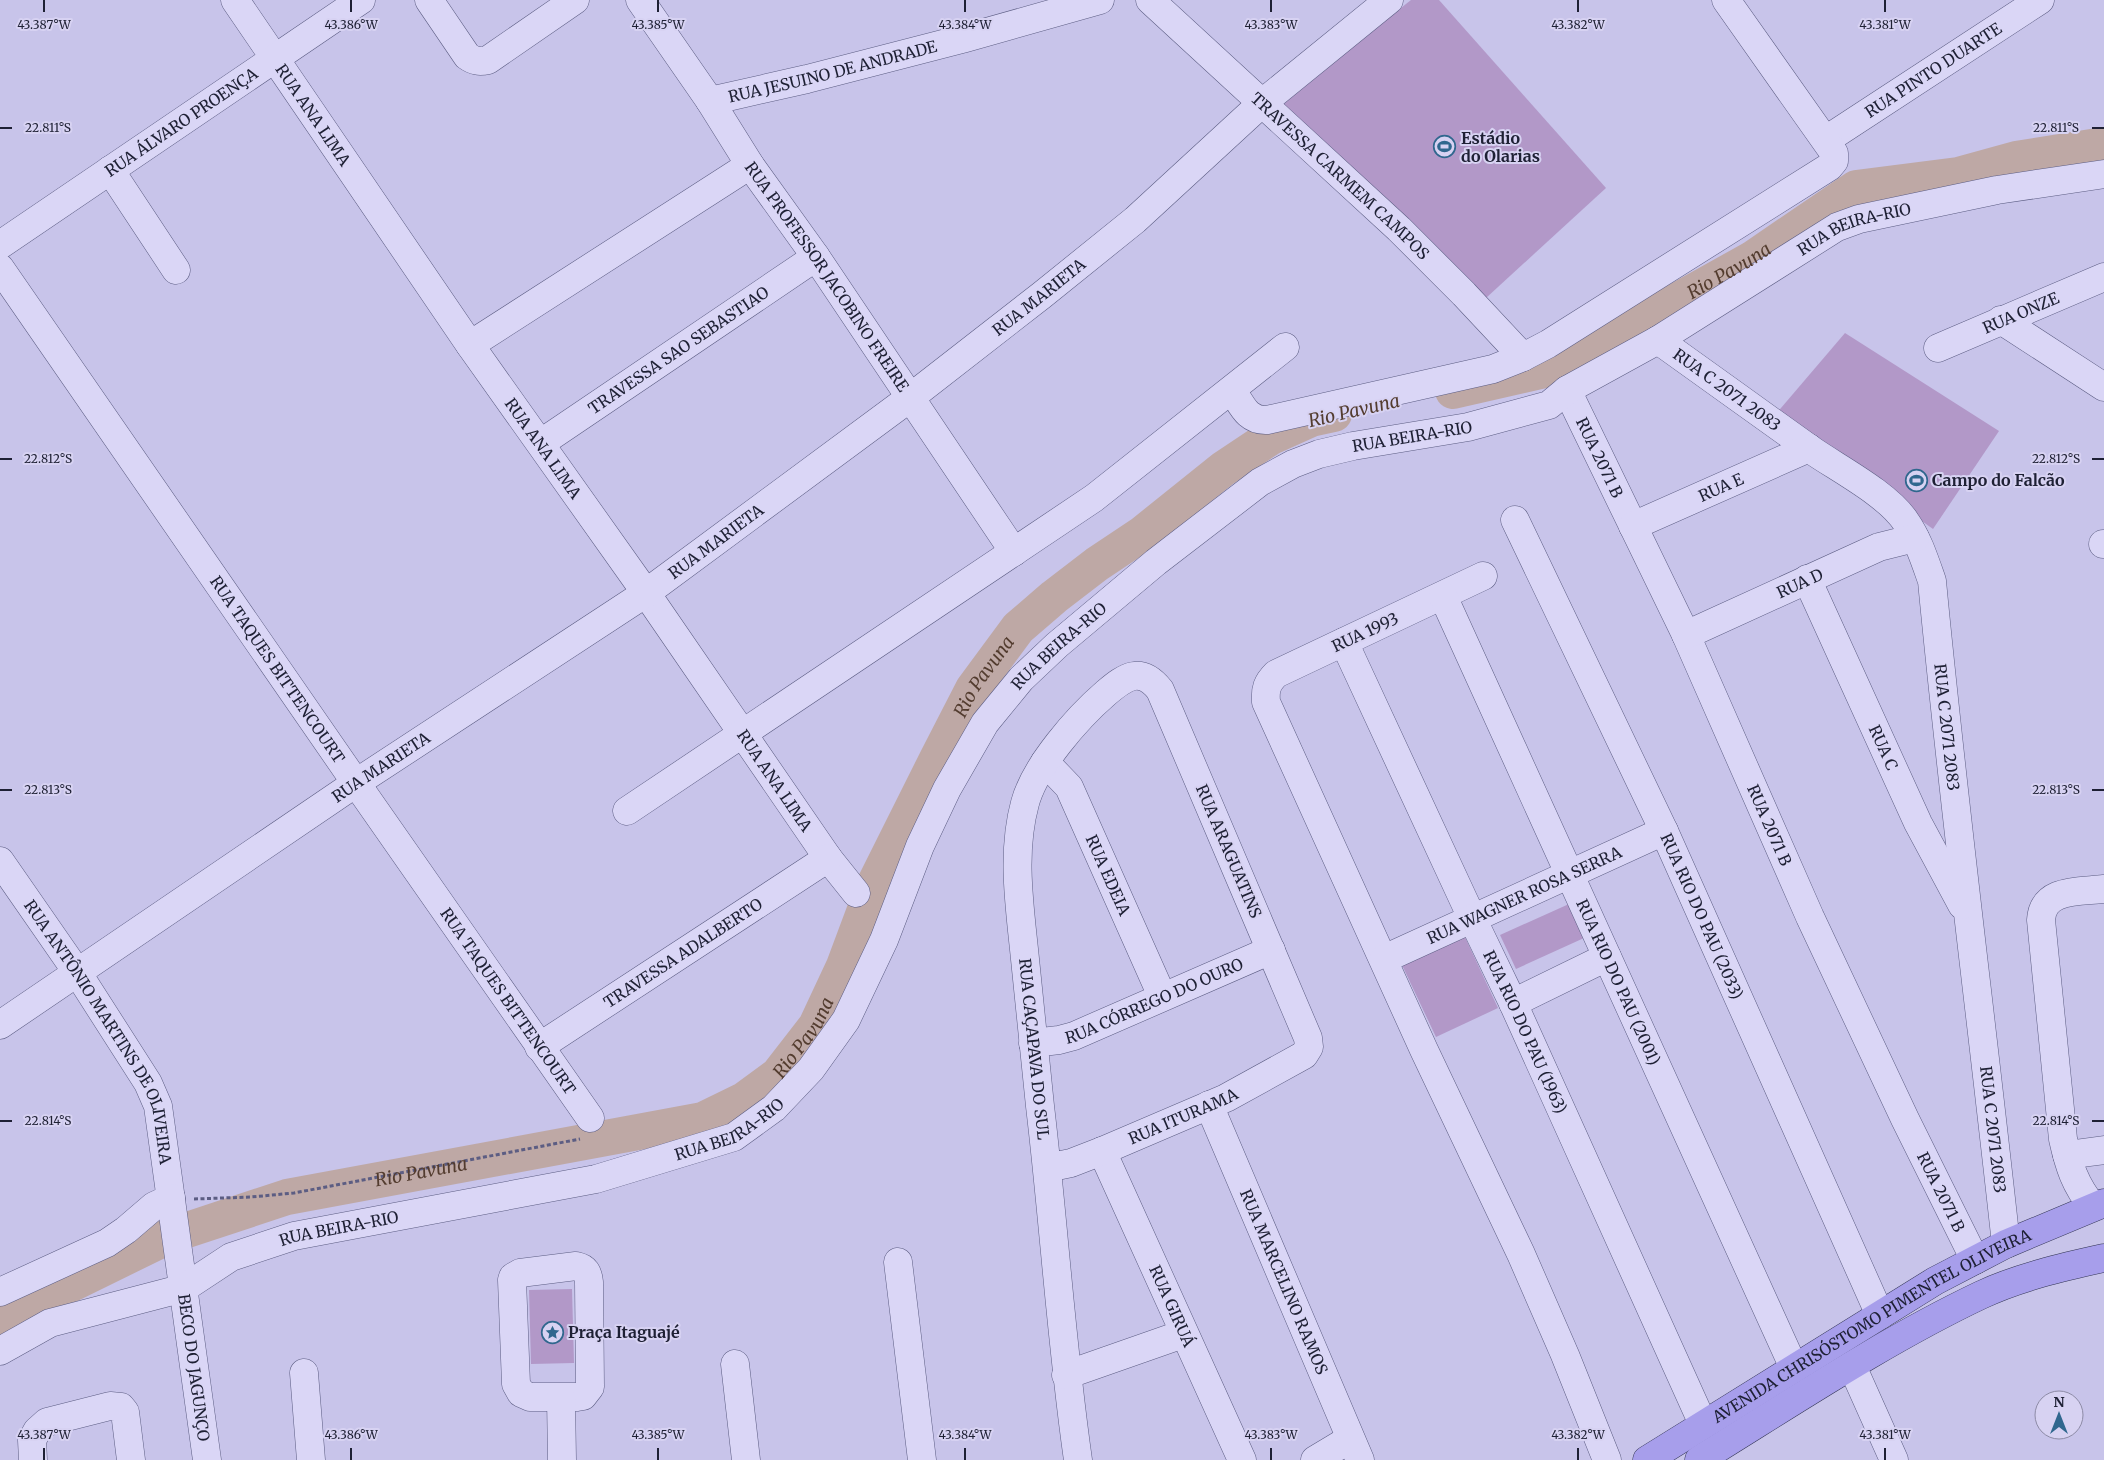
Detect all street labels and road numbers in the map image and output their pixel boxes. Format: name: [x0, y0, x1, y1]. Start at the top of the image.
street label: RUA PINTO DUARTE: [1861, 18, 2006, 122]
street label: RUA JESUINO DE ANDRADE: [726, 36, 940, 107]
street label: RUA ANA LIMA: [272, 60, 355, 170]
street label: RUA ÁLVARO PROENÇA: [101, 63, 262, 181]
street label: TRAVESSA CARMEM CAMPOS: [1247, 88, 1434, 264]
street label: RUA PROFESSOR JACOBINO FREIRE: [741, 158, 914, 396]
street label: RUA BEIRA-RIO: [1793, 198, 1913, 260]
street label: RUA MARIETA: [988, 254, 1090, 340]
street label: TRAVESSA SAO SEBASTIAO: [584, 282, 773, 418]
street label: RUA ONZE: [1980, 287, 2063, 338]
street label: RUA C 2071 2083: [1669, 344, 1785, 435]
street label: RUA ANA LIMA: [501, 394, 586, 503]
street label: RUA 2071 B: [1572, 414, 1628, 501]
street label: RUA BEIRA-RIO: [1351, 416, 1474, 456]
street label: RUA E: [1695, 468, 1747, 506]
street label: RUA MARIETA: [664, 499, 768, 583]
street label: RUA D: [1773, 564, 1826, 602]
street label: RUA TAQUES BITTENCOURT: [206, 572, 349, 767]
street label: RUA BEIRA-RIO: [1007, 598, 1111, 693]
street label: RUA 1993: [1328, 608, 1402, 656]
street label: RUA C 2071 2083: [1930, 663, 1964, 792]
street label: RUA C: [1865, 722, 1903, 773]
street label: RUA ANA LIMA: [733, 726, 817, 836]
street label: RUA MARIETA: [328, 727, 434, 806]
street label: RUA ARAGUATINS: [1192, 781, 1266, 921]
street label: RUA 2071 B: [1743, 781, 1796, 869]
street label: RUA RIO DO PAU (2033): [1656, 830, 1748, 1002]
street label: RUA EDEIA: [1081, 832, 1135, 919]
street label: RUA WAGNER ROSA SERRA: [1423, 842, 1625, 948]
street label: TRAVESSA ADALBERTO: [600, 893, 767, 1012]
street label: RUA ANTÔNIO MARTINS DE OLIVEIRA: [20, 896, 176, 1166]
street label: RUA RIO DO PAU (2001): [1572, 896, 1665, 1068]
street label: RUA TAQUES BITTENCOURT: [436, 904, 580, 1098]
street label: RUA RIO DO PAU (1963): [1479, 947, 1571, 1116]
street label: RUA CÓRREGO DO OURO: [1063, 953, 1247, 1048]
street label: RUA CAÇAPAVA DO SUL: [1015, 957, 1054, 1141]
street label: RUA C 2071 2083: [1976, 1065, 2010, 1194]
street label: RUA ITURAMA: [1125, 1083, 1242, 1149]
street label: RUA BEIRA-RIO: [672, 1093, 789, 1165]
street label: RUA 2071 B: [1913, 1149, 1970, 1235]
street label: RUA MARCELINO RAMOS: [1236, 1186, 1332, 1377]
street label: RUA BEIRA-RIO: [276, 1206, 401, 1250]
street label: AVENIDA CHRISÓSTOMO PIMENTEL OLIVEIRA: [1708, 1224, 2035, 1428]
street label: RUA GIRUÁ: [1145, 1262, 1200, 1351]
street label: BECO DO JAGUNÇO: [174, 1293, 214, 1443]

